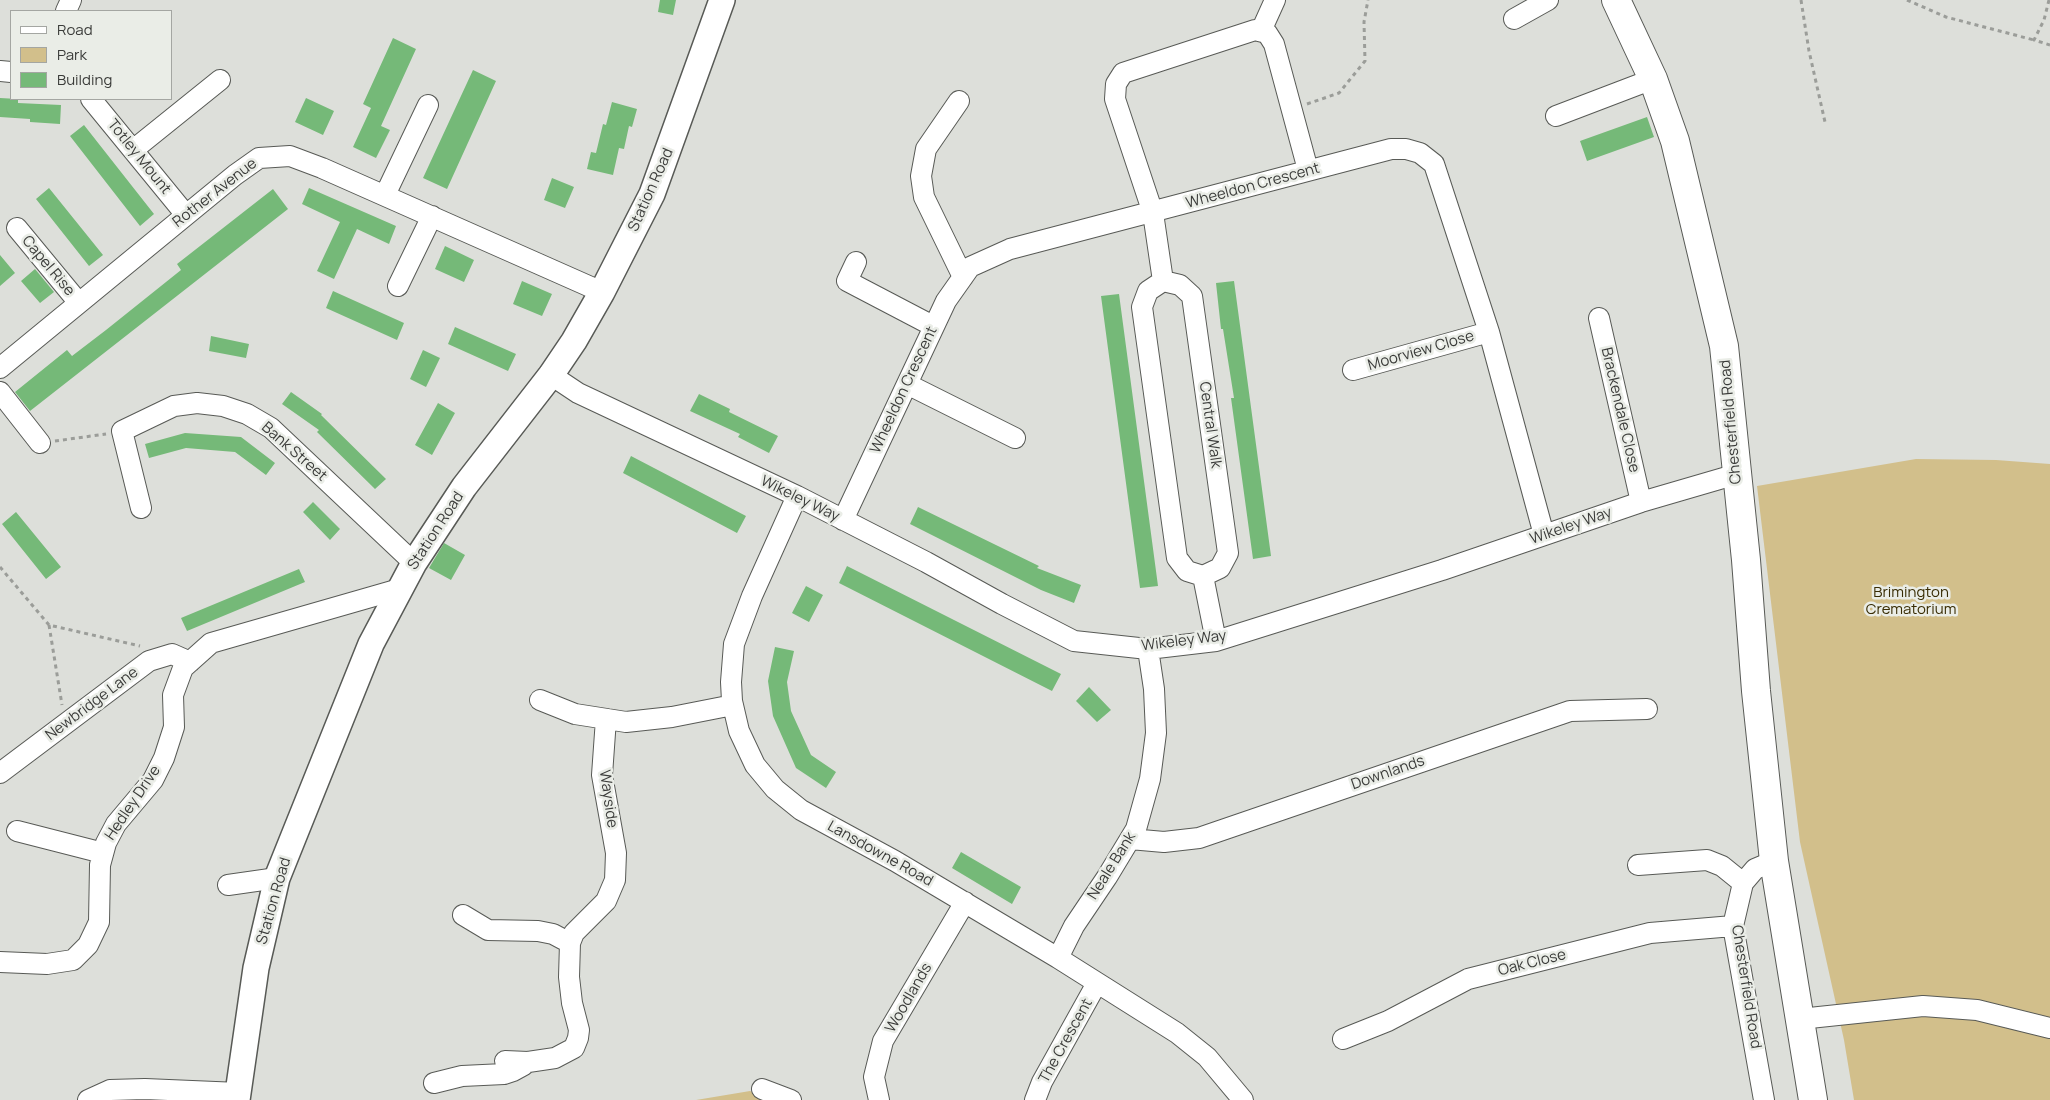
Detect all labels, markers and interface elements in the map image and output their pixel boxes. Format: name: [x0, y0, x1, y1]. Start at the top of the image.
legend: [10, 10, 172, 100]
text: Road: [57, 19, 93, 40]
text: Park: [57, 44, 87, 65]
text: Building: [57, 69, 112, 90]
street label: Totley Mount: [103, 116, 175, 198]
street label: Station Road: [625, 145, 677, 235]
street label: Rother Avenue: [169, 155, 261, 231]
street label: Wheeldon Crescent: [1184, 159, 1322, 213]
street label: Capel Rise: [18, 232, 78, 300]
street label: Wheeldon Crescent: [867, 324, 941, 456]
street label: Moorview Close: [1366, 327, 1476, 375]
street label: Brackendale Close: [1597, 346, 1643, 474]
street label: Chesterfield Road: [1717, 359, 1745, 485]
street label: Central Walk: [1195, 381, 1225, 469]
street label: Bank Street: [258, 419, 330, 485]
street label: Wikeley Way: [758, 472, 842, 526]
street label: Station Road: [404, 489, 468, 573]
street label: Wikeley Way: [1528, 504, 1614, 548]
park label: Brimington Crematorium: [1866, 584, 1956, 619]
street label: Wikeley Way: [1140, 627, 1228, 655]
street label: Newbridge Lane: [42, 663, 142, 745]
street label: Downlands: [1349, 752, 1427, 794]
street label: Hedley Drive: [101, 762, 165, 844]
street label: Wayside: [595, 769, 621, 829]
street label: Lansdowne Road: [824, 818, 936, 890]
street label: Neale Bank: [1084, 829, 1140, 903]
street label: Station Road: [253, 856, 295, 946]
street label: Chesterfield Road: [1727, 924, 1765, 1050]
street label: Oak Close: [1496, 946, 1568, 980]
street label: Woodlands: [882, 960, 936, 1036]
street label: The Crescent: [1035, 996, 1097, 1086]

